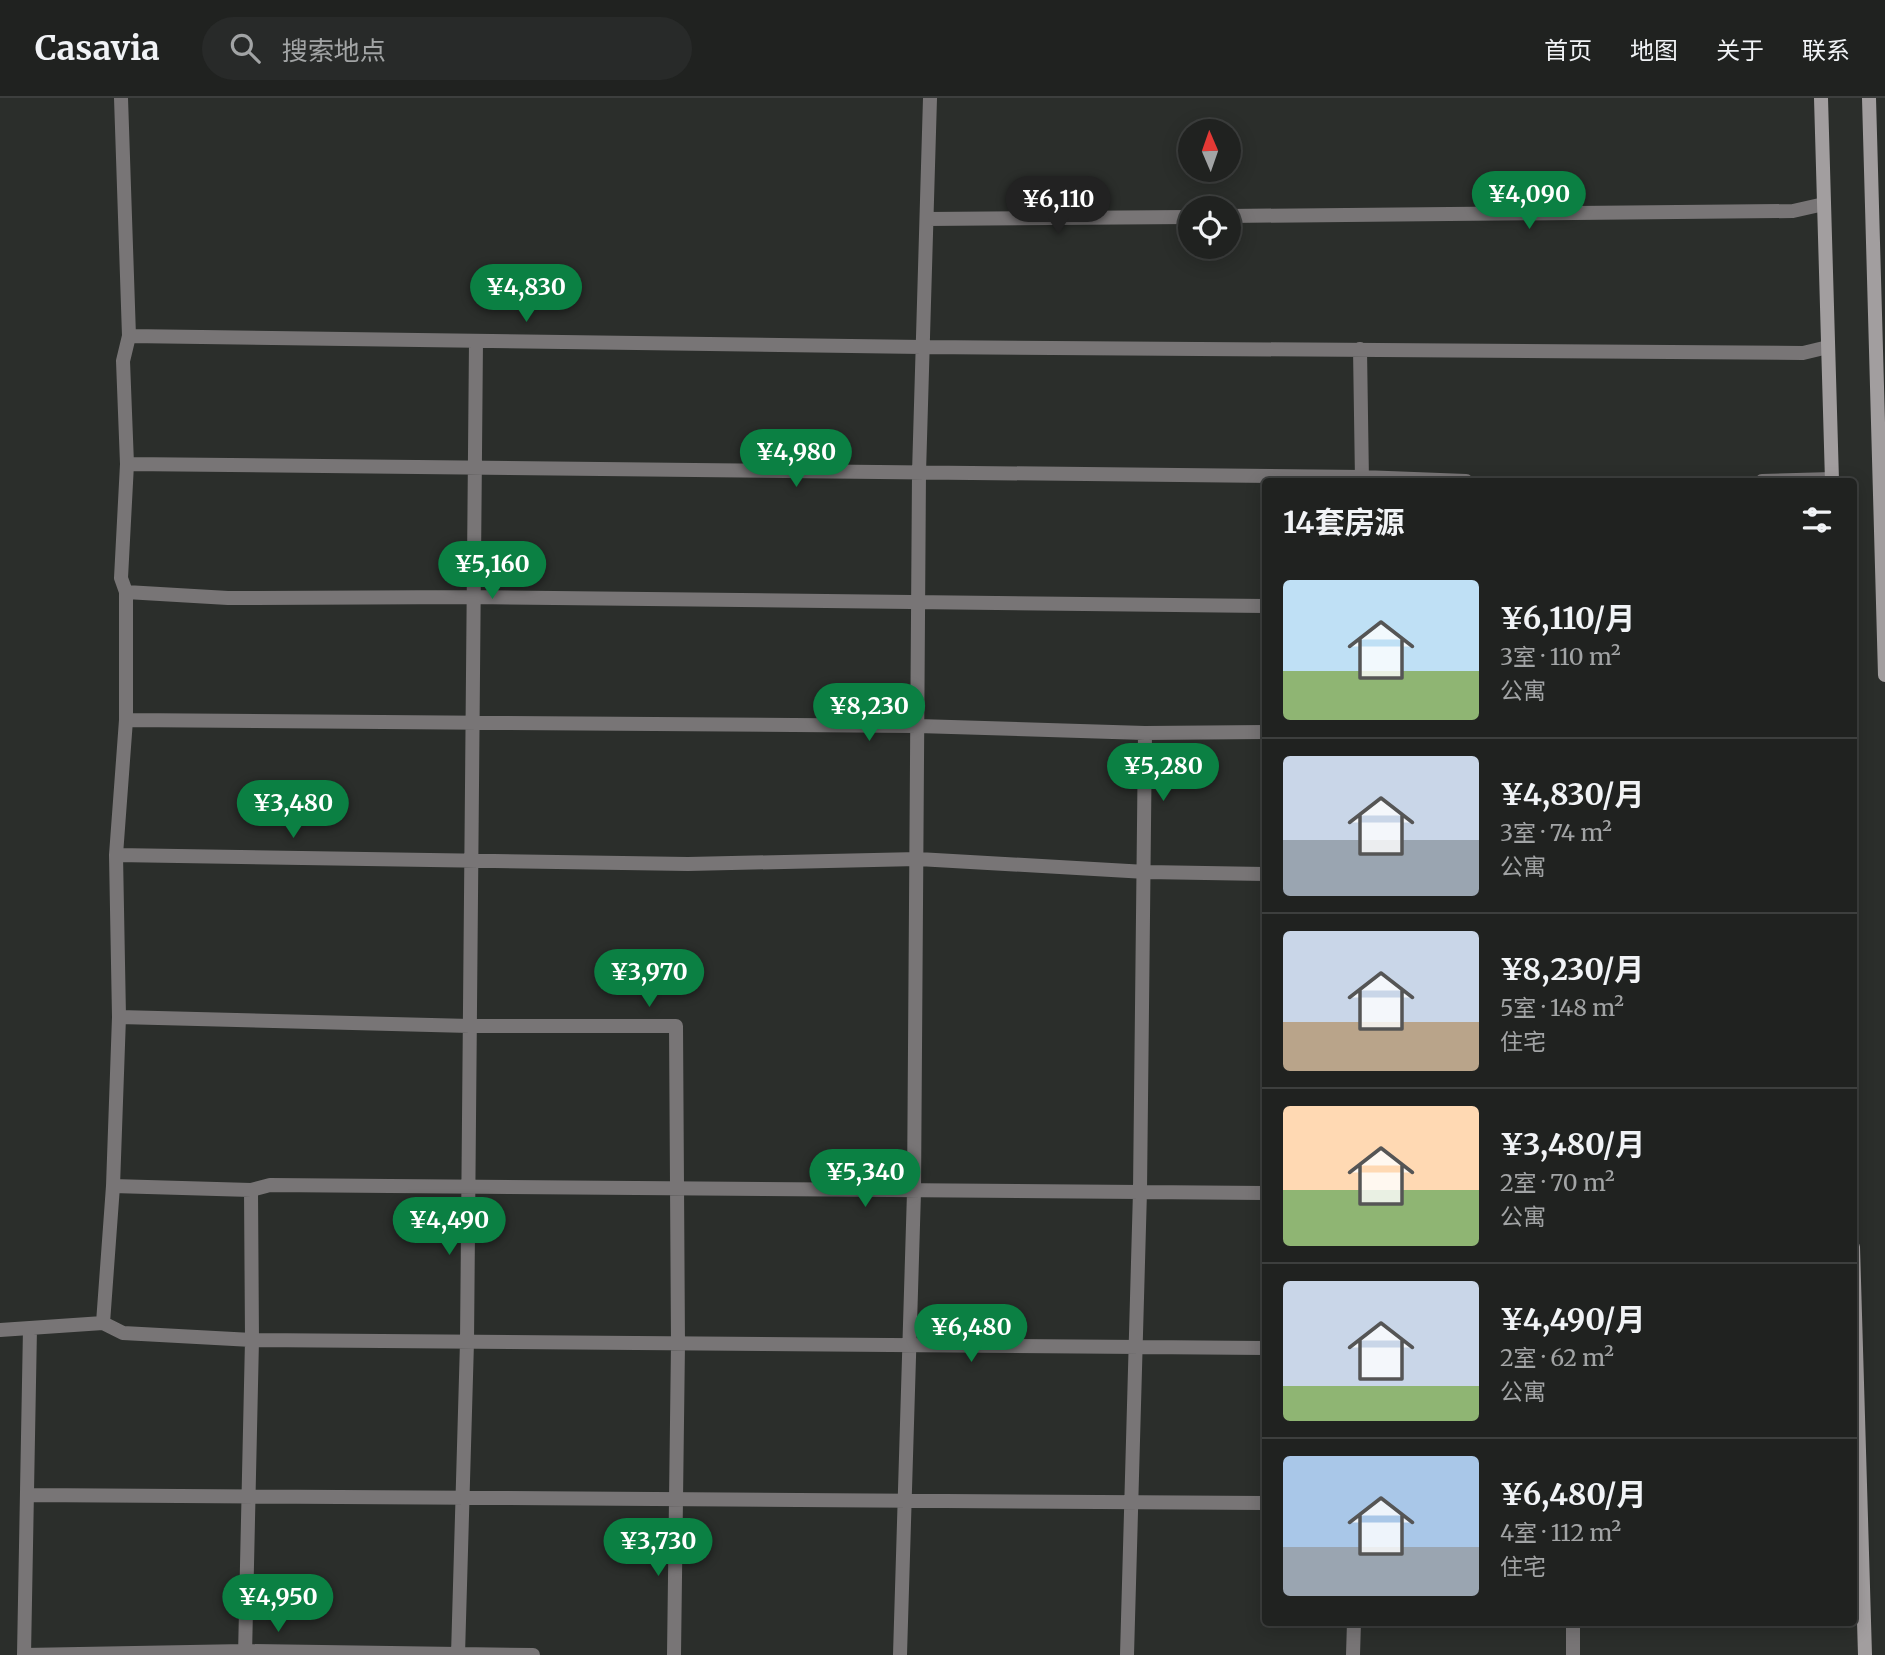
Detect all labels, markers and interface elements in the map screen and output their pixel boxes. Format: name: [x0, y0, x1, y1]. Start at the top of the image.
search box: [202, 17, 692, 80]
text: Casavia: [35, 28, 160, 69]
icon: search: [226, 29, 264, 67]
text: 搜索地点: [282, 34, 386, 67]
text: 首页: [1544, 35, 1592, 66]
text: 地图: [1630, 35, 1678, 66]
text: 关于: [1716, 35, 1764, 66]
text: 联系: [1802, 35, 1850, 66]
north arrow: [1178, 119, 1241, 182]
map controls: [1178, 119, 1241, 259]
pin: ¥4,090: [1472, 172, 1586, 231]
pin: ¥6,110: [1001, 176, 1115, 236]
text: ¥4,090: [1488, 179, 1570, 208]
text: ¥6,110: [1022, 184, 1094, 213]
button: locate: [1178, 196, 1241, 259]
pin: ¥4,830: [469, 264, 583, 324]
text: ¥4,830: [486, 272, 566, 301]
pin: ¥4,980: [739, 430, 853, 489]
text: ¥4,980: [756, 437, 836, 466]
icon: filters: [1798, 501, 1836, 539]
text: 14套房源: [1283, 503, 1404, 541]
pin: ¥5,160: [435, 542, 549, 601]
text: ¥5,160: [454, 549, 530, 578]
text: ¥6,110/月: [1500, 599, 1635, 637]
icon: home: [1339, 608, 1423, 692]
text: 3室 · 110 m²: [1500, 642, 1621, 671]
text: 公寓: [1500, 676, 1546, 705]
pin: ¥8,230: [812, 684, 926, 743]
text: ¥8,230: [829, 691, 909, 720]
pin: ¥5,280: [1106, 744, 1220, 803]
text: ¥5,280: [1123, 751, 1203, 780]
text: ¥4,830/月: [1500, 775, 1645, 813]
pin: ¥3,480: [236, 780, 350, 840]
icon: home: [1339, 784, 1423, 868]
text: ¥3,480: [253, 788, 333, 817]
text: 3室 · 74 m²: [1500, 818, 1612, 847]
text: 公寓: [1500, 852, 1546, 881]
pin: ¥3,970: [592, 950, 706, 1009]
text: ¥8,230/月: [1500, 950, 1644, 988]
text: ¥3,970: [610, 957, 688, 986]
icon: home: [1339, 959, 1423, 1043]
text: 5室 · 148 m²: [1500, 993, 1624, 1022]
text: 住宅: [1500, 1027, 1546, 1056]
text: ¥3,480/月: [1500, 1125, 1645, 1163]
icon: home: [1339, 1134, 1423, 1218]
pin: ¥5,340: [808, 1150, 922, 1209]
text: ¥5,340: [825, 1157, 905, 1186]
text: 2室 · 70 m²: [1500, 1168, 1615, 1197]
pin: ¥4,490: [392, 1198, 506, 1257]
text: 公寓: [1500, 1202, 1546, 1231]
text: ¥4,490: [409, 1205, 489, 1234]
text: ¥4,490/月: [1500, 1300, 1645, 1338]
pin: ¥6,480: [914, 1304, 1028, 1364]
icon: home: [1339, 1309, 1423, 1393]
text: ¥6,480: [930, 1312, 1012, 1341]
text: 2室 · 62 m²: [1500, 1343, 1614, 1372]
text: 公寓: [1500, 1377, 1546, 1406]
text: ¥6,480/月: [1500, 1475, 1646, 1513]
icon: home: [1339, 1484, 1423, 1568]
pin: ¥3,730: [601, 1518, 715, 1578]
text: 4室 · 112 m²: [1500, 1518, 1621, 1547]
text: ¥3,730: [620, 1526, 696, 1555]
text: 住宅: [1500, 1552, 1546, 1581]
pin: ¥4,950: [221, 1574, 335, 1634]
text: ¥4,950: [238, 1582, 318, 1611]

